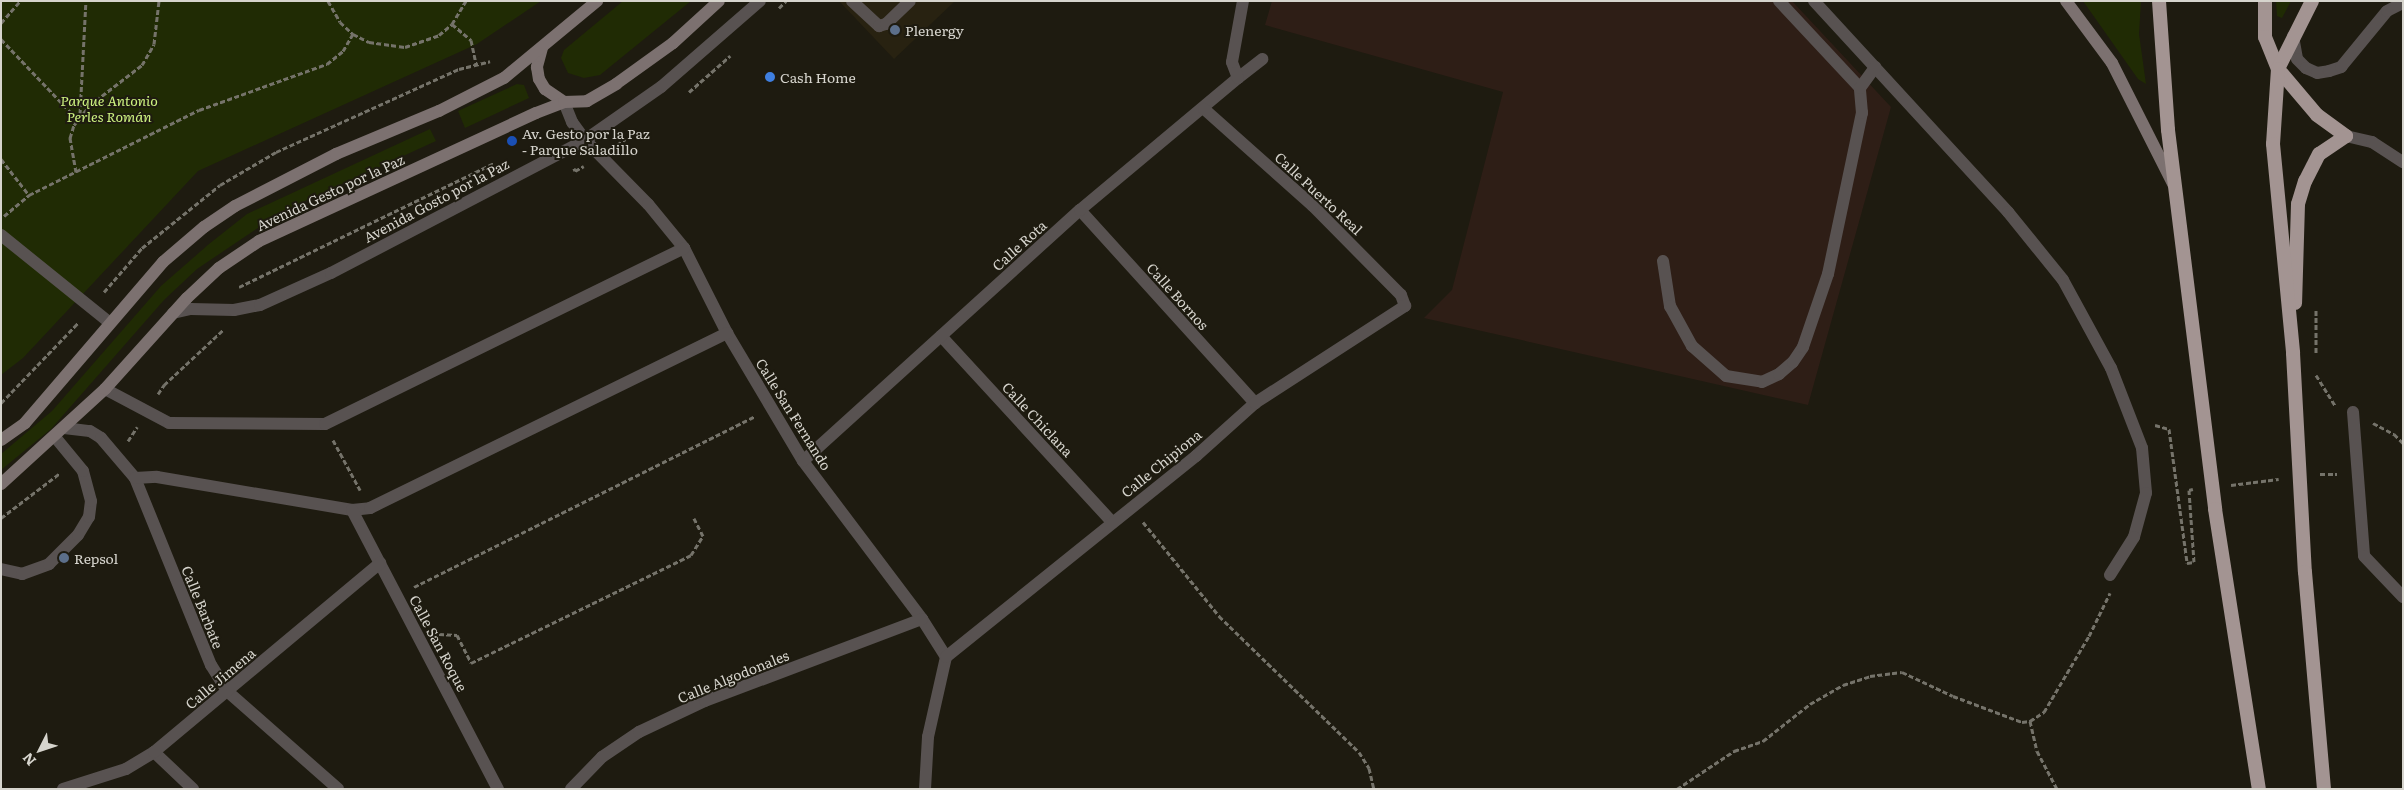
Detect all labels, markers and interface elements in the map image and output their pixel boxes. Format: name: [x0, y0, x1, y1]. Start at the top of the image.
place label: Plenergy: [905, 22, 964, 38]
marker: Plenergy: [889, 24, 901, 36]
place label: Cash Home: [780, 69, 856, 85]
marker: Cash Home: [764, 71, 776, 83]
park label: Parque Antonio Perles Román: [60, 92, 158, 124]
place label: Av. Gesto por la Paz - Parque Saladillo: [522, 125, 650, 158]
marker: Av. Gesto por la Paz - Parque Saladillo: [506, 135, 518, 147]
street label: Calle Puerto Real: [1272, 148, 1366, 238]
street label: Avenida Gesto por la Paz: [253, 150, 407, 234]
street label: Avenida Gosto por la Paz: [360, 155, 512, 245]
street label: Calle Rota: [988, 216, 1050, 274]
street label: Calle Bornos: [1144, 259, 1212, 333]
street label: Calle San Fernando: [753, 355, 835, 473]
street label: Calle Chiclana: [999, 378, 1077, 460]
street label: Calle Chipiona: [1118, 426, 1204, 500]
place label: Repsol: [74, 550, 118, 566]
marker: Repsol: [58, 552, 70, 564]
street label: Calle Barbate: [179, 563, 227, 651]
street label: Calle San Roque: [407, 592, 471, 694]
street label: Calle Jimena: [182, 644, 258, 712]
street label: Calle Algodonales: [675, 646, 791, 706]
north arrow: [15, 725, 65, 775]
text: N: [17, 749, 40, 771]

